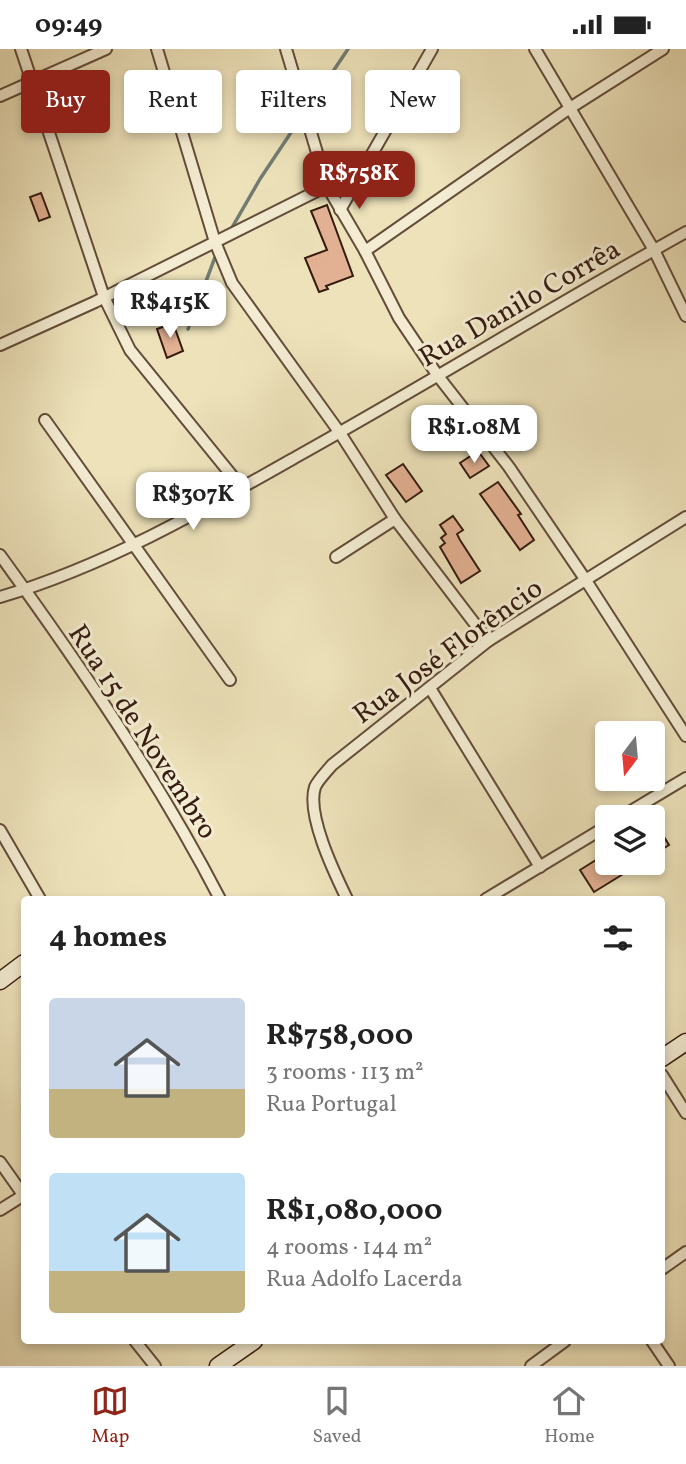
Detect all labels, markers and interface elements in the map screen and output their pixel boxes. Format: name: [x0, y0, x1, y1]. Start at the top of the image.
text: 09:49: [35, 7, 102, 43]
chip: Buy: [21, 70, 110, 133]
chip: Rent: [124, 70, 222, 133]
chip: Filters: [236, 70, 351, 133]
chip: New: [365, 70, 460, 133]
pin: R$758K: [302, 151, 416, 211]
text: R$758K: [319, 158, 399, 190]
street label: Rua Danilo Corrêa: [412, 231, 628, 378]
pin: R$415K: [113, 281, 227, 340]
text: R$415K: [130, 287, 210, 319]
pin: R$1.08M: [409, 405, 539, 465]
text: R$1.08M: [427, 412, 521, 444]
pin: R$307K: [136, 473, 250, 532]
text: R$307K: [152, 479, 234, 511]
street label: Rua José Florêncio: [346, 570, 551, 734]
street label: Rua 15 de Novembro: [58, 617, 226, 847]
north arrow: [595, 721, 665, 791]
map controls: [595, 721, 665, 875]
button: layers: [595, 805, 665, 875]
text: 4 homes: [49, 917, 167, 959]
icon: filters: [599, 919, 637, 957]
text: R$758,000: [266, 1015, 413, 1057]
icon: home: [105, 1026, 189, 1110]
text: 3 rooms · 113 m²: [266, 1057, 424, 1089]
text: Rua Portugal: [266, 1089, 397, 1121]
text: R$1,080,000: [266, 1190, 443, 1232]
icon: home: [105, 1201, 189, 1285]
text: 4 rooms · 144 m²: [266, 1232, 432, 1264]
text: Rua Adolfo Lacerda: [266, 1264, 463, 1296]
tab: Map: [91, 1382, 130, 1450]
tab: Saved: [312, 1382, 361, 1450]
tab: Home: [544, 1382, 595, 1450]

